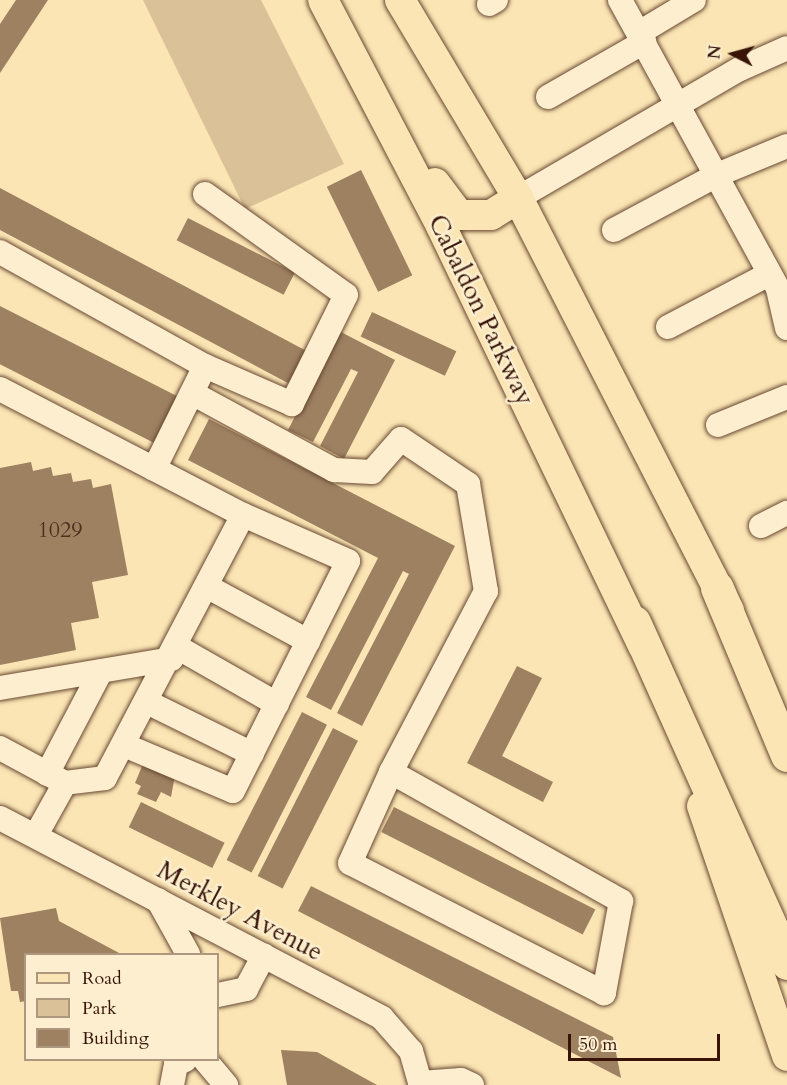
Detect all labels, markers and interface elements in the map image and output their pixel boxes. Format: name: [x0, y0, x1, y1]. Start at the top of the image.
north arrow: [703, 24, 763, 84]
text: N: [703, 44, 727, 60]
street label: Cabaldon Parkway: [421, 210, 541, 410]
house number: 1029: [37, 518, 83, 544]
street label: Merkley Avenue: [152, 854, 328, 968]
legend: [24, 953, 219, 1061]
text: Road: [82, 966, 122, 991]
text: Park: [82, 996, 117, 1021]
scale bar: [571, 1022, 722, 1060]
text: Building: [82, 1026, 149, 1051]
text: 50 m: [579, 1032, 618, 1057]

